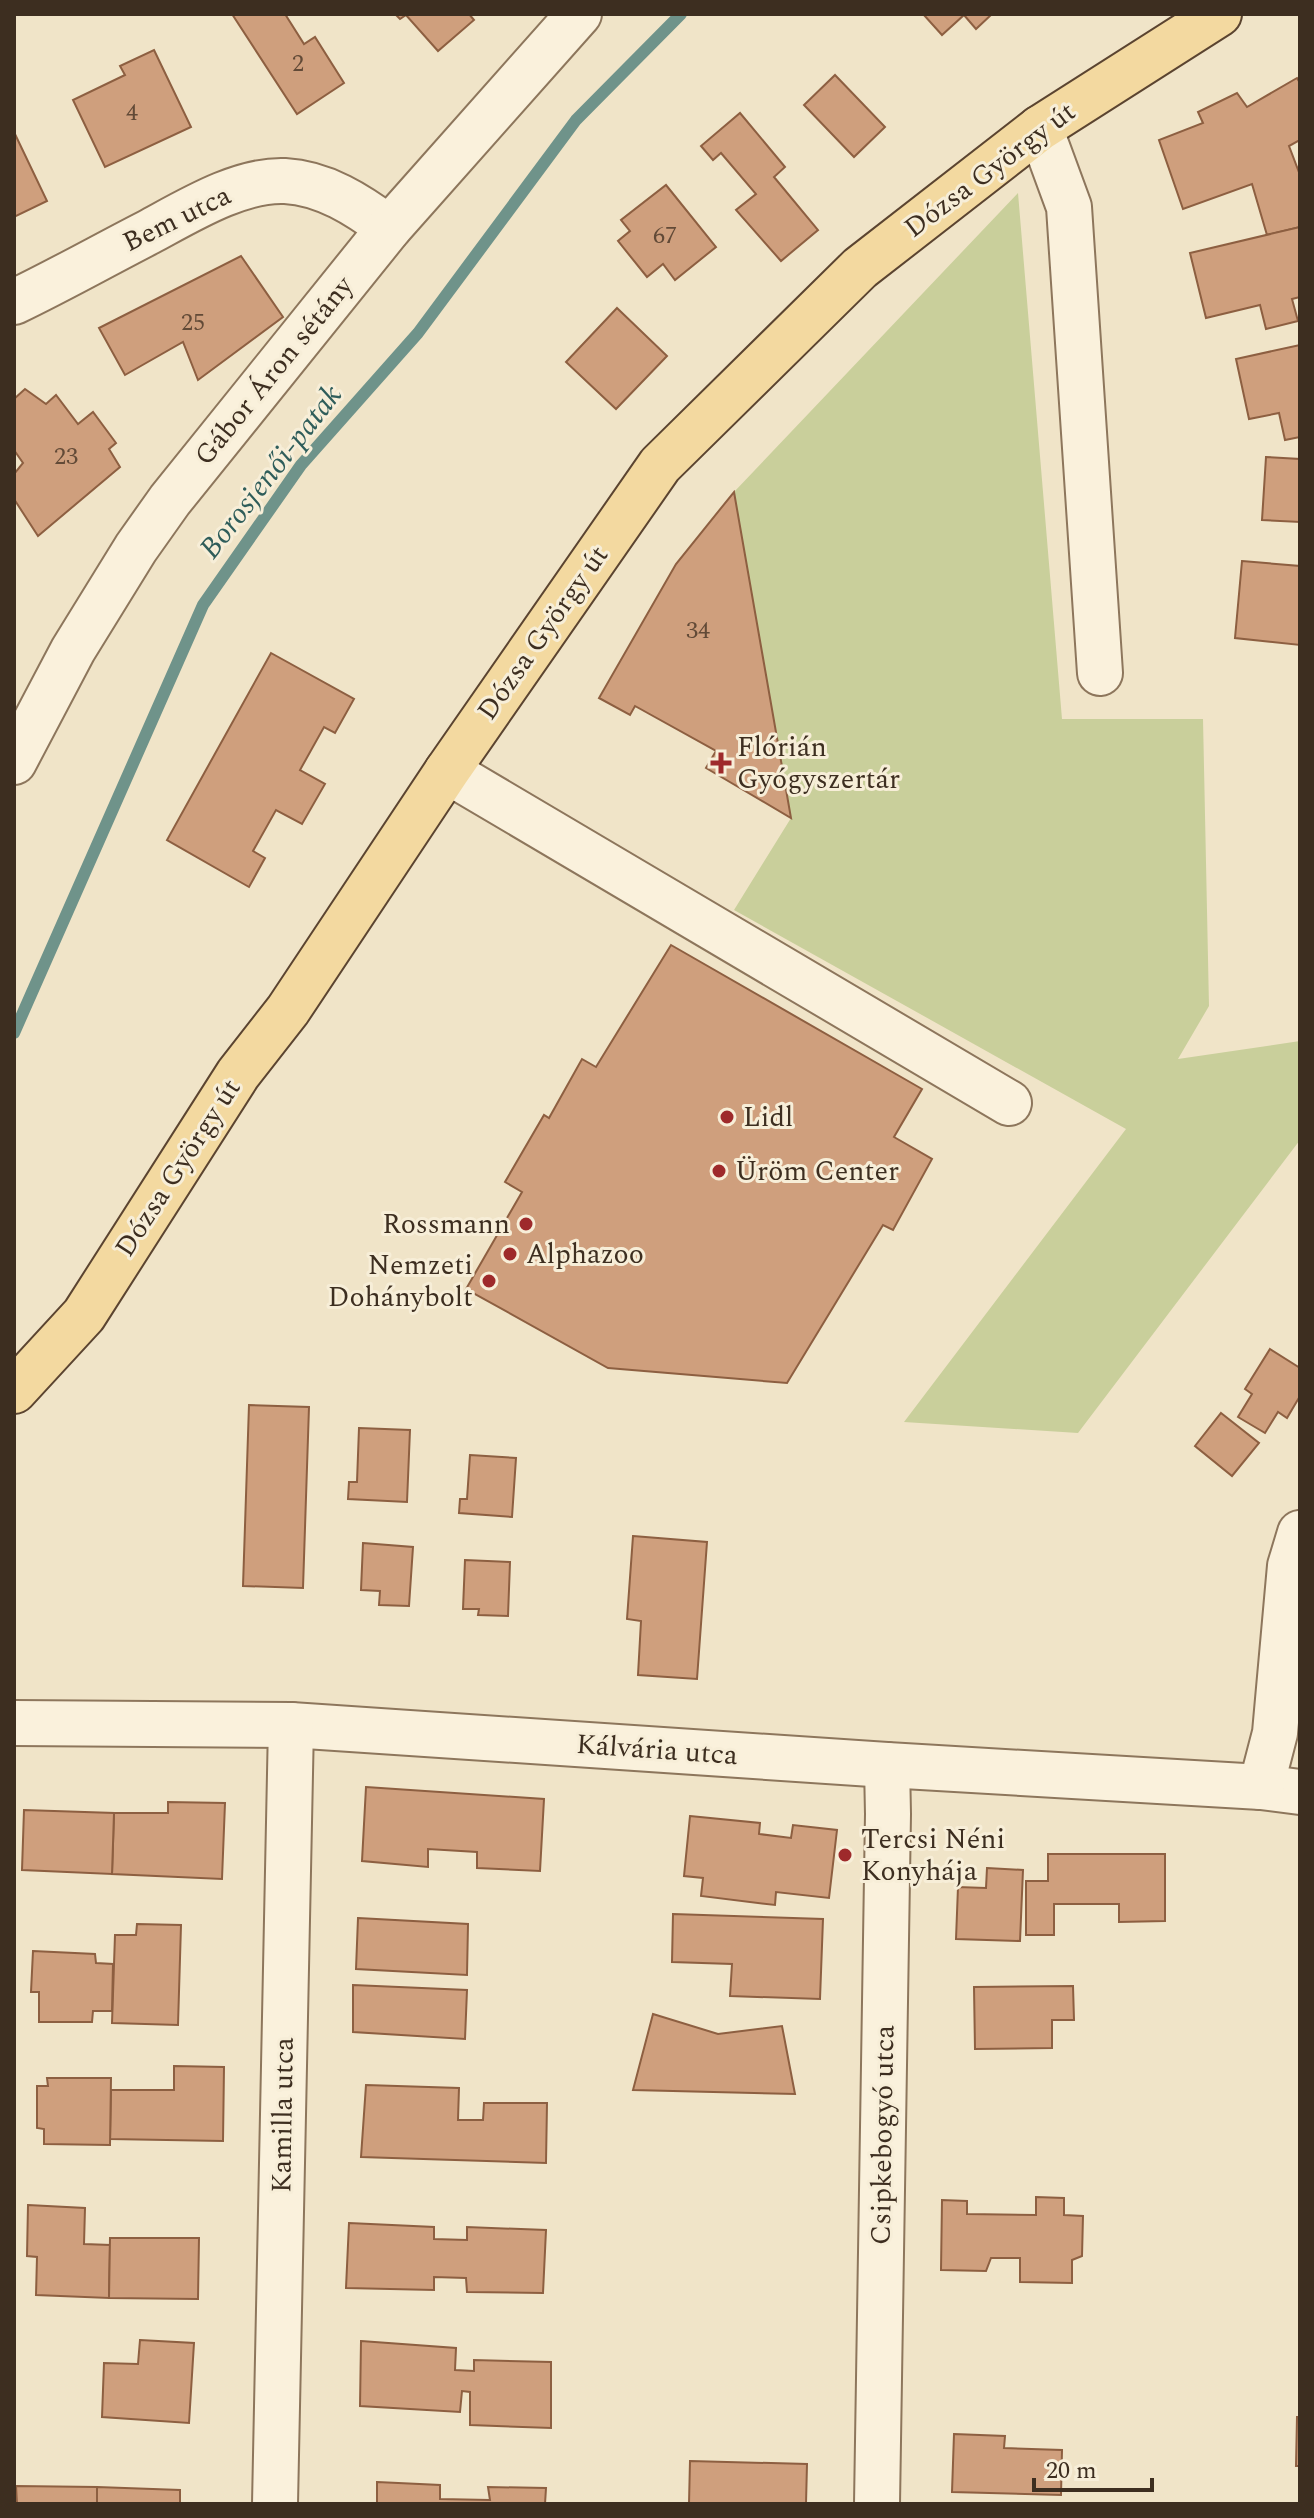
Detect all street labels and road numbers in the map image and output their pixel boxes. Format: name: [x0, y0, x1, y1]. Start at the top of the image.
street label: Dózsa György út: [895, 91, 1085, 249]
street label: Bem utca: [115, 174, 239, 264]
street label: Gábor Áron sétány: [184, 266, 365, 475]
street label: Dózsa György út: [466, 536, 620, 729]
street label: Dózsa György út: [104, 1070, 252, 1266]
street label: Kálvária utca: [575, 1723, 739, 1777]
street label: Csipkebogyó utca: [860, 2024, 906, 2245]
street label: Kamilla utca: [260, 2036, 306, 2193]

